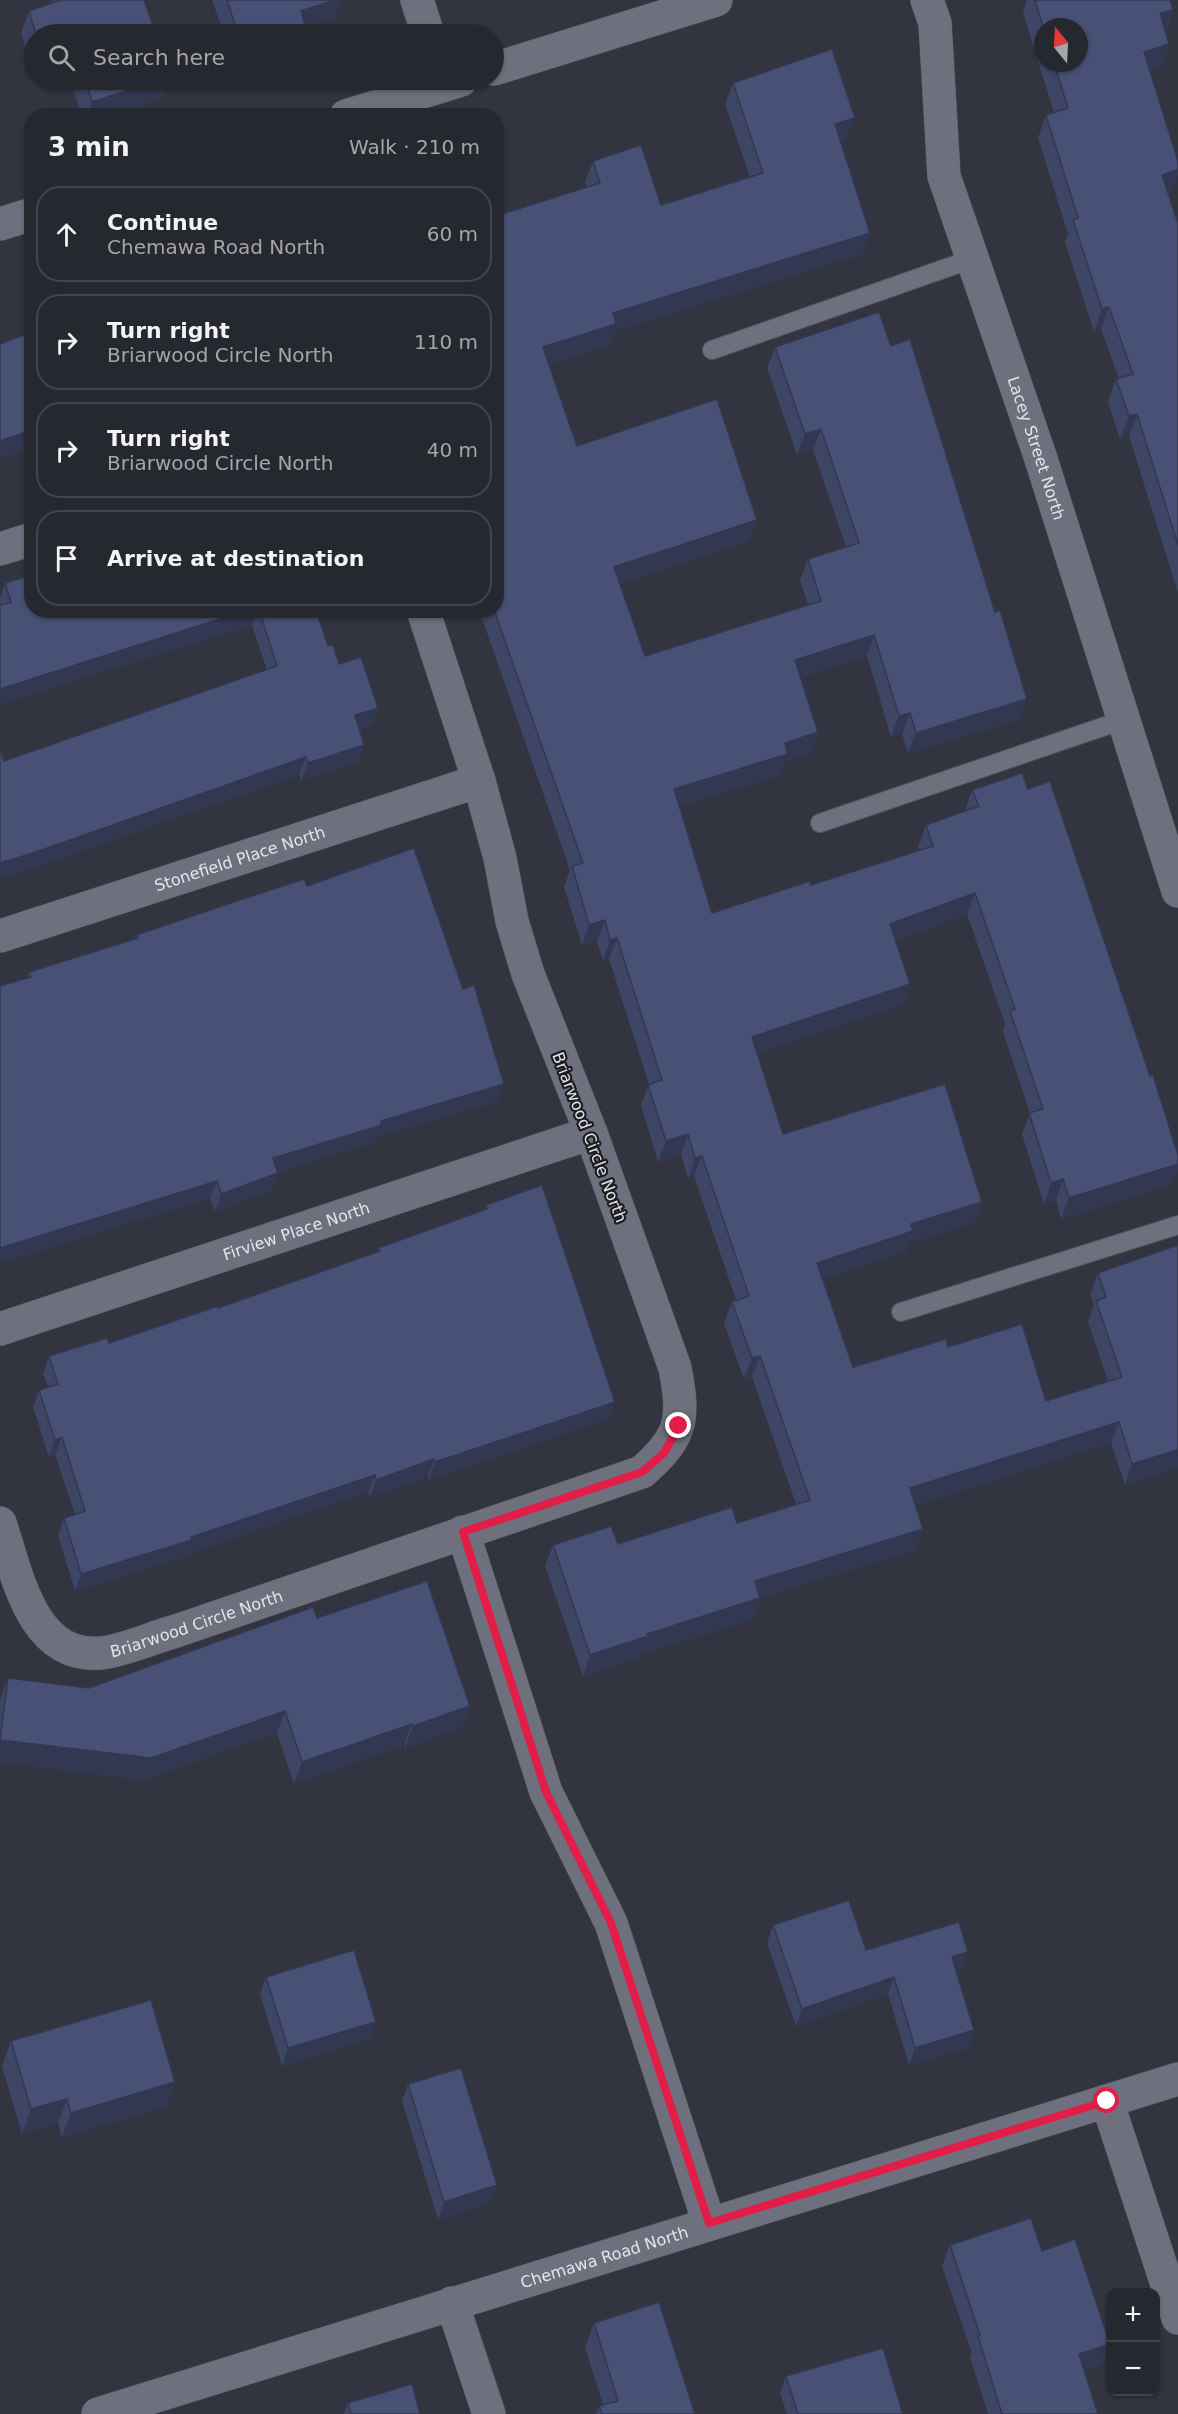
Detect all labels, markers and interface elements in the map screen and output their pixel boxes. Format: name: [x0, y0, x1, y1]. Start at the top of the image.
north arrow: [1034, 18, 1088, 72]
search box: [24, 24, 504, 90]
icon: search: [45, 41, 78, 74]
text: Search here: [93, 45, 225, 70]
text: 3 min: [48, 132, 130, 162]
text: Walk · 210 m: [349, 135, 480, 159]
text: Continue: [107, 210, 218, 235]
icon: ahead: [50, 218, 83, 251]
text: 60 m: [427, 222, 478, 246]
text: Chemawa Road North: [107, 235, 325, 259]
text: Turn right: [107, 318, 230, 343]
icon: right: [50, 326, 83, 359]
text: 110 m: [414, 330, 478, 354]
text: Briarwood Circle North: [107, 343, 333, 367]
street label: Lacey Street North: [1003, 374, 1069, 523]
text: Turn right: [107, 426, 230, 451]
icon: right: [50, 434, 83, 467]
text: 40 m: [427, 438, 478, 462]
text: Briarwood Circle North: [107, 451, 333, 475]
icon: arrive: [50, 542, 83, 575]
text: Arrive at destination: [107, 546, 364, 571]
street label: Stonefield Place North: [152, 822, 328, 895]
street label: Briarwood Circle North: [548, 1049, 631, 1225]
street label: Firview Place North: [220, 1198, 372, 1264]
route end: [665, 1412, 691, 1438]
street label: Briarwood Circle North: [108, 1586, 285, 1661]
route start: [1093, 2087, 1119, 2113]
street label: Chemawa Road North: [518, 2223, 691, 2292]
map controls: [1106, 2288, 1160, 2396]
button: +: [1106, 2288, 1160, 2342]
button: −: [1106, 2342, 1160, 2396]

